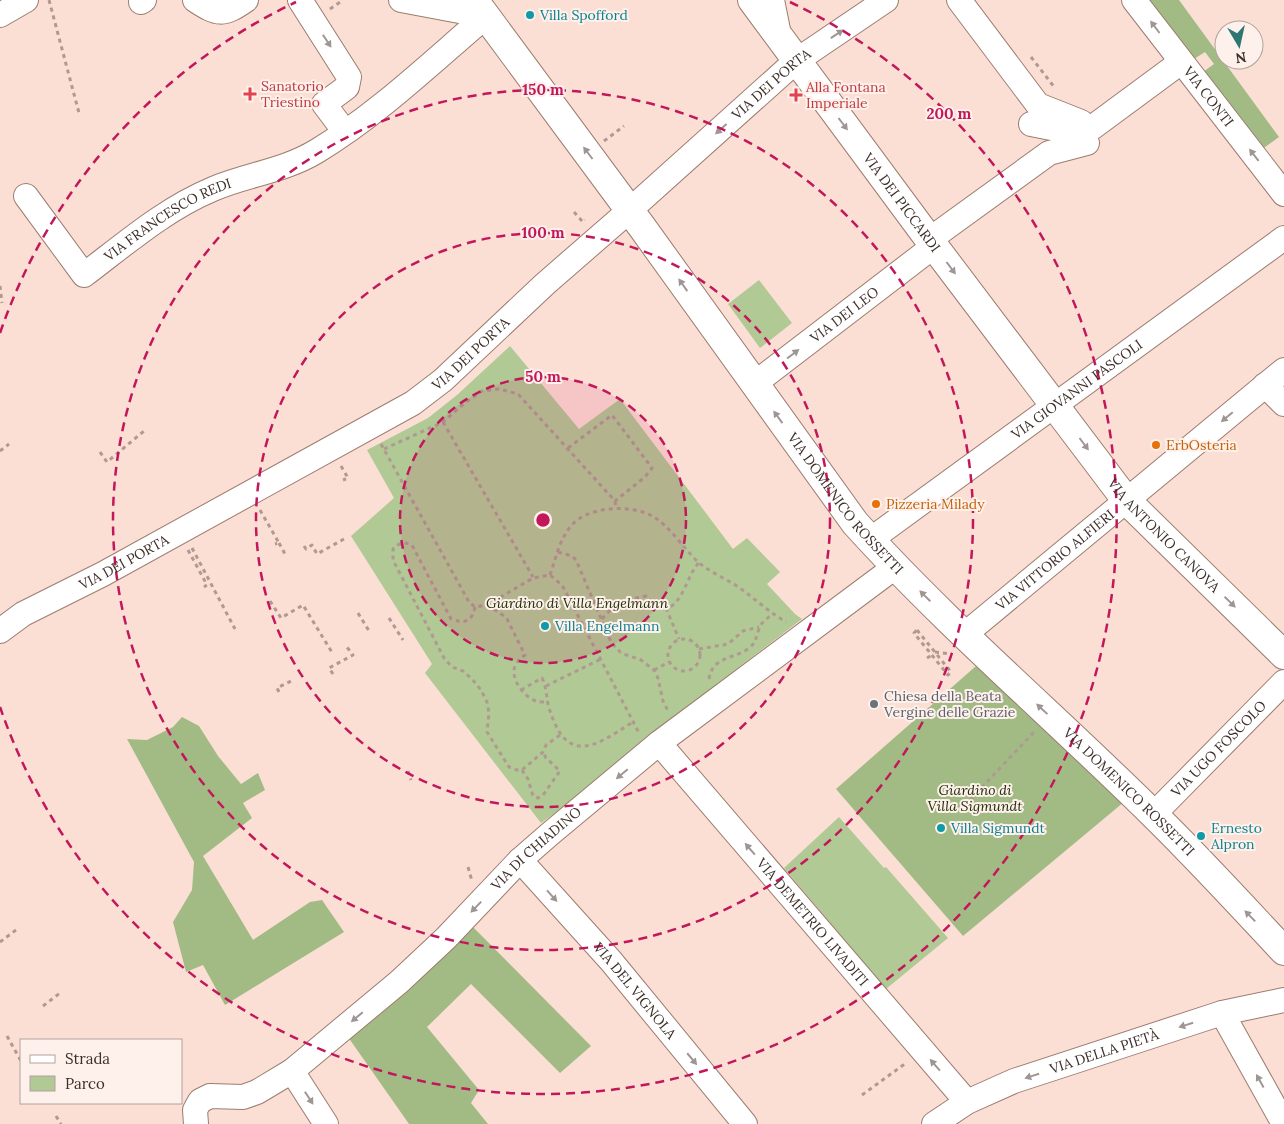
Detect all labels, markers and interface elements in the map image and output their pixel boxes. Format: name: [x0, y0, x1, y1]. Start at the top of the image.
place label: Villa Spofford: [539, 6, 628, 24]
marker: Villa Spofford: [524, 9, 536, 21]
north arrow: [1214, 20, 1264, 70]
one-way arrow: [1149, 21, 1160, 34]
one-way arrow: [830, 29, 843, 39]
one-way arrow: [322, 34, 332, 47]
street label: VIA DEI PORTA: [727, 44, 814, 124]
text: N: [1234, 48, 1248, 68]
street label: VIA CONTI: [1179, 62, 1238, 130]
place label: Sanatorio Triestino: [261, 77, 324, 111]
place label: Alla Fontana Imperiale: [805, 78, 886, 112]
text: 150 m: [522, 80, 564, 99]
marker: Sanatorio Triestino: [243, 87, 257, 101]
marker: Alla Fontana Imperiale: [790, 89, 802, 101]
text: 200 m: [927, 104, 972, 123]
one-way arrow: [838, 117, 848, 131]
one-way arrow: [715, 123, 727, 135]
one-way arrow: [582, 147, 593, 160]
one-way arrow: [1249, 148, 1259, 162]
street label: VIA DEI PICCARDI: [859, 149, 944, 256]
street label: VIA FRANCESCO REDI: [100, 174, 233, 266]
text: 100 m: [522, 223, 565, 242]
one-way arrow: [946, 261, 956, 275]
one-way arrow: [679, 278, 689, 291]
street label: VIA DEI LEO: [806, 283, 882, 347]
street label: VIA DEI PORTA: [428, 313, 513, 395]
street label: VIA GIOVANNI PASCOLI: [1007, 335, 1146, 444]
one-way arrow: [786, 349, 800, 359]
text: 50 m: [525, 367, 561, 386]
one-way arrow: [773, 410, 783, 424]
one-way arrow: [1221, 411, 1234, 422]
street label: VIA DOMENICO ROSSETTI: [783, 428, 907, 578]
place label: ErbOsteria: [1166, 436, 1237, 454]
one-way arrow: [1079, 437, 1089, 451]
marker: ErbOsteria: [1150, 439, 1162, 451]
street label: VIA ANTONIO CANOVA: [1103, 474, 1224, 596]
place label: Pizzeria Milady: [886, 495, 985, 513]
marker: Pizzeria Milady: [870, 498, 882, 510]
street label: VIA VITTORIO ALFIERI: [991, 505, 1118, 615]
centre of rings: [534, 511, 552, 529]
street label: VIA DEI PORTA: [75, 530, 172, 594]
one-way arrow: [919, 590, 931, 602]
park label: Giardino di Villa Engelmann: [486, 594, 668, 612]
one-way arrow: [1223, 596, 1235, 608]
place label: Villa Engelmann: [554, 617, 660, 635]
marker: Villa Engelmann: [539, 620, 551, 632]
place label: Chiesa della Beata Vergine delle Grazie: [883, 687, 1016, 721]
street label: VIA UGO FOSCOLO: [1166, 696, 1270, 801]
marker: Chiesa della Beata Vergine delle Grazie: [868, 698, 880, 710]
one-way arrow: [1036, 703, 1048, 715]
street label: VIA DOMENICO ROSSETTI: [1059, 723, 1199, 860]
one-way arrow: [615, 769, 628, 780]
park label: Giardino di Villa Sigmundt: [928, 781, 1023, 815]
street label: VIA DI CHIADINO: [486, 803, 585, 895]
place label: Villa Sigmundt: [950, 819, 1046, 837]
place label: Ernesto Alpron: [1210, 819, 1262, 853]
marker: Villa Sigmundt: [935, 822, 947, 834]
marker: Ernesto Alpron: [1195, 830, 1207, 842]
one-way arrow: [744, 843, 756, 855]
street label: VIA DEMETRIO LIVADITI: [752, 854, 873, 990]
one-way arrow: [546, 889, 558, 901]
one-way arrow: [470, 900, 482, 912]
one-way arrow: [1244, 910, 1256, 922]
street label: VIA DEL VIGNOLA: [589, 938, 680, 1043]
one-way arrow: [351, 1011, 363, 1023]
one-way arrow: [1178, 1021, 1193, 1029]
street label: VIA DELLA PIETÀ: [1046, 1025, 1161, 1078]
legend: [20, 1039, 182, 1104]
text: Strada: [65, 1049, 110, 1068]
one-way arrow: [687, 1052, 698, 1065]
one-way arrow: [930, 1059, 941, 1072]
one-way arrow: [1024, 1072, 1039, 1080]
text: Parco: [65, 1074, 105, 1093]
one-way arrow: [1256, 1074, 1264, 1089]
one-way arrow: [304, 1091, 313, 1104]

